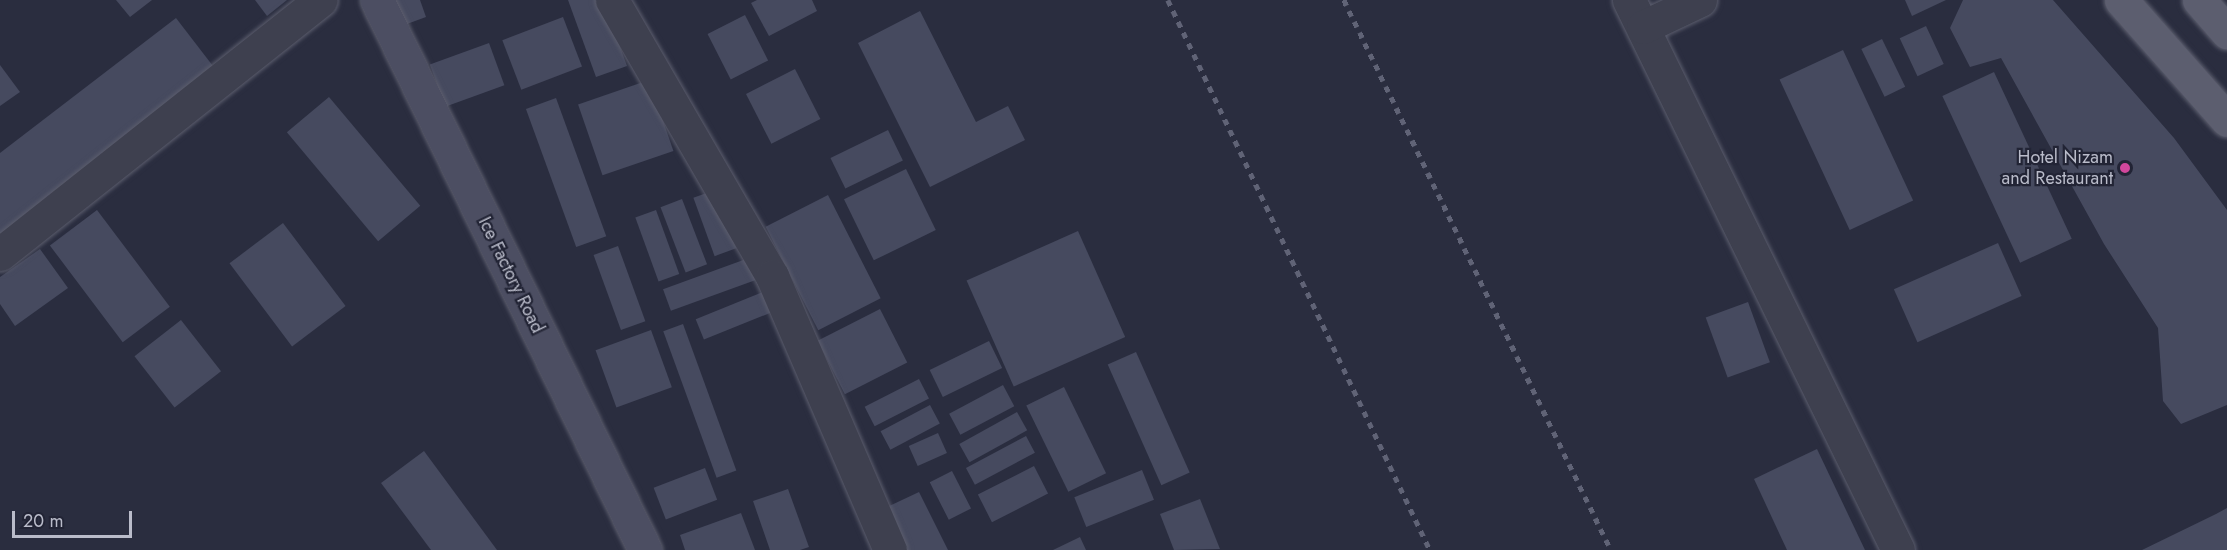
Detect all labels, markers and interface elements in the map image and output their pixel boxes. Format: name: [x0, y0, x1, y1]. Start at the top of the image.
place label: Hotel Nizam and Restaurant: [2002, 147, 2113, 190]
marker: Hotel Nizam and Restaurant: [2118, 161, 2132, 175]
street label: Ice Factory Road: [474, 213, 548, 337]
scale bar: [15, 499, 135, 537]
text: 20 m: [23, 508, 63, 534]

